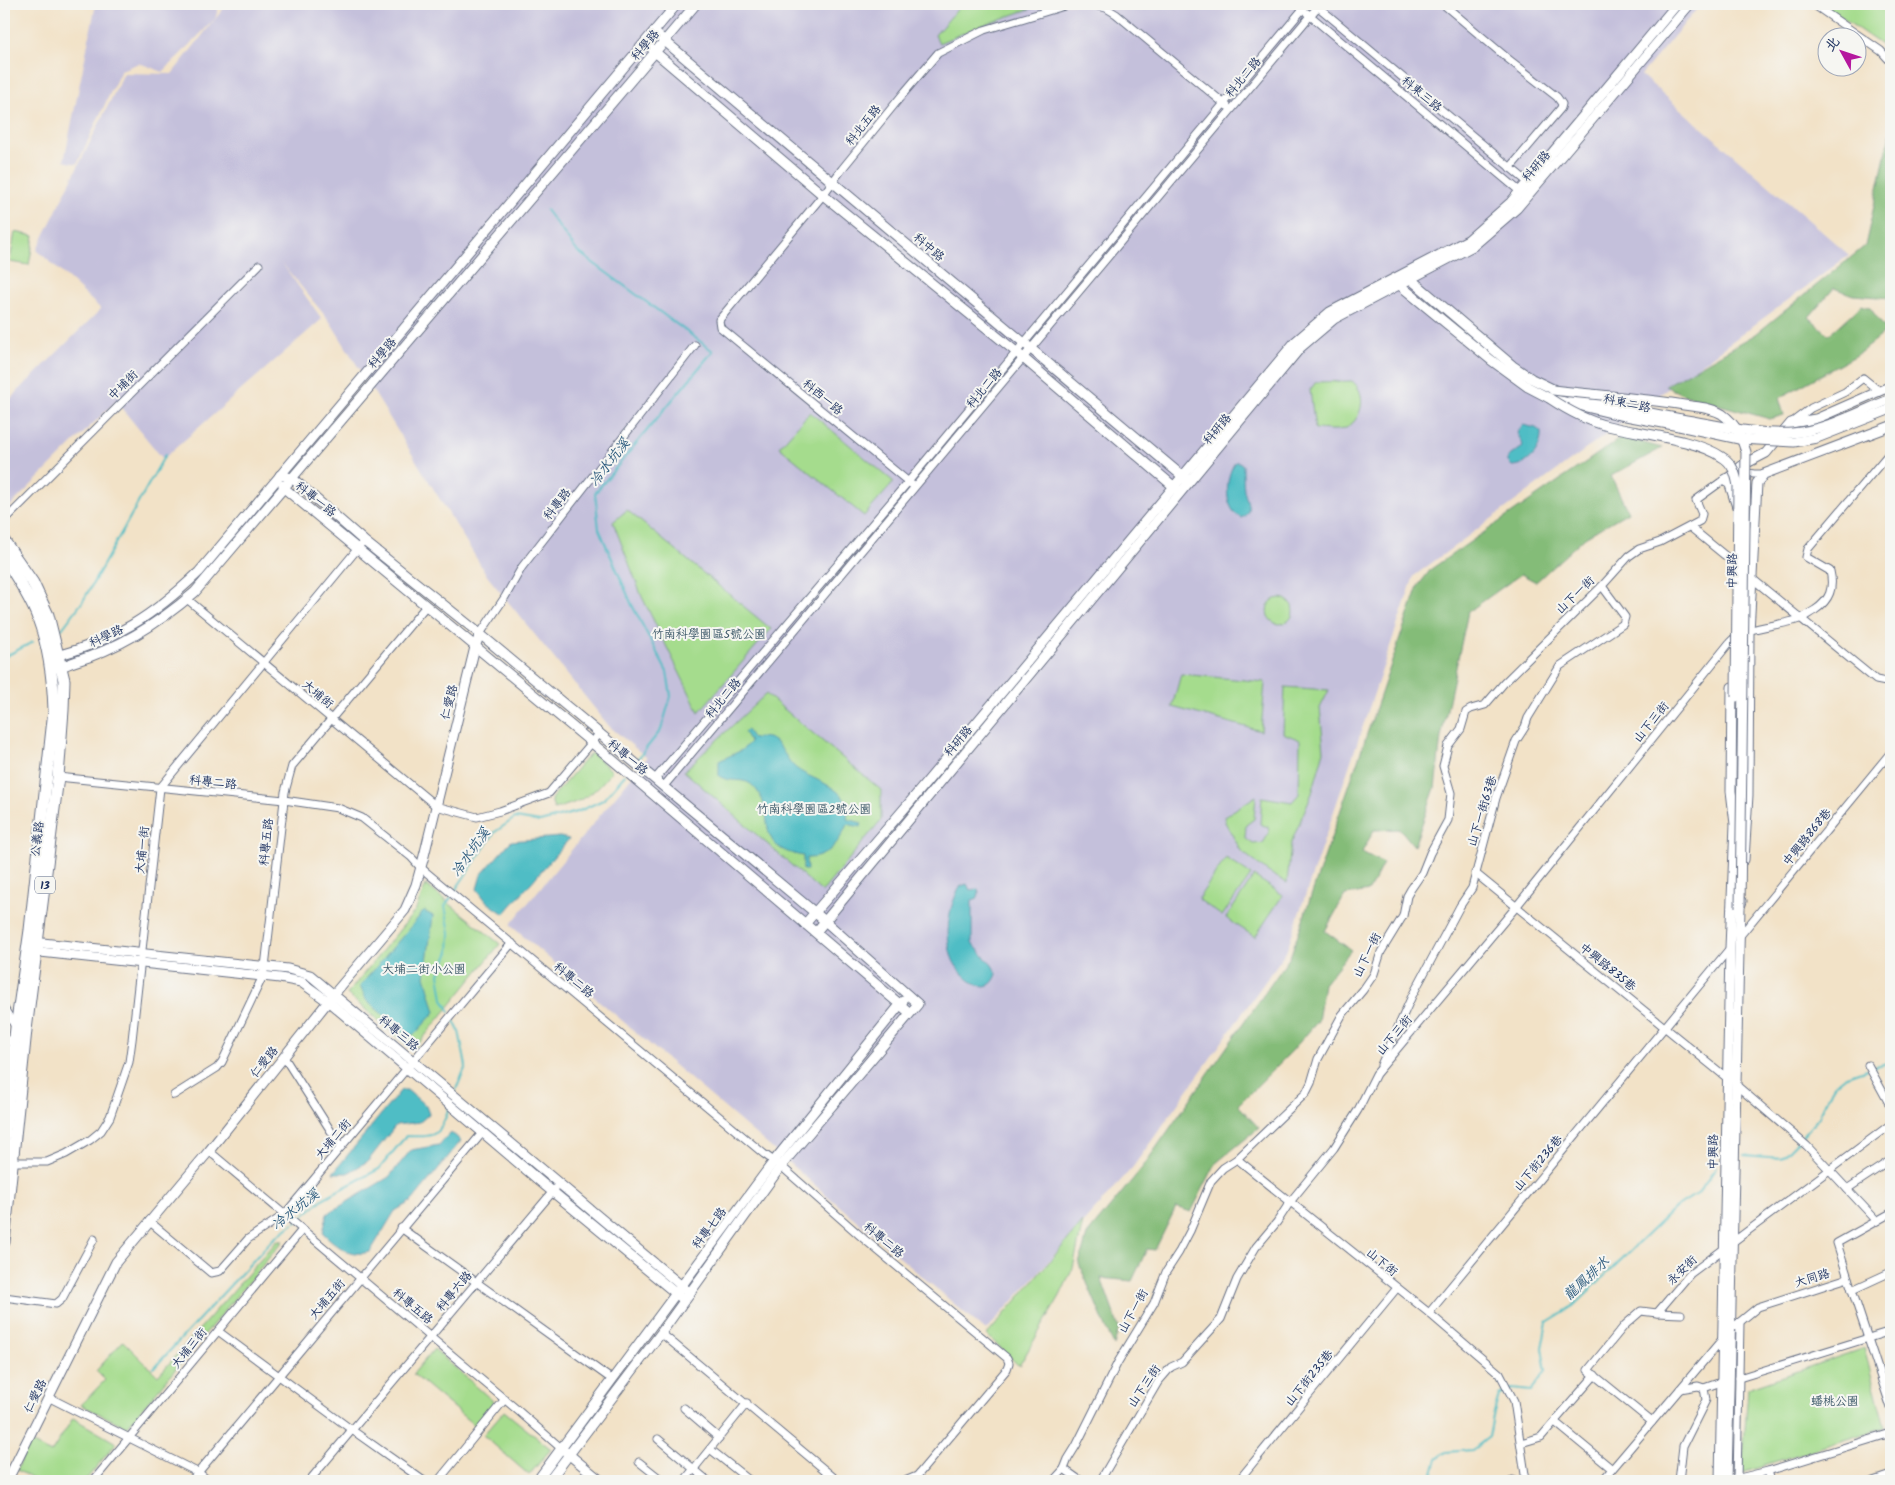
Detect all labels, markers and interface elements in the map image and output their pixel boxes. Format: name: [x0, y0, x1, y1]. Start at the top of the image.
street label: 科學路: [627, 25, 664, 65]
north arrow: [1818, 28, 1868, 78]
text: 北: [1820, 32, 1846, 57]
street label: 科北二路: [1221, 53, 1266, 102]
street label: 科東三路: [1397, 72, 1446, 117]
street label: 科北五路: [841, 101, 886, 150]
street label: 科研路: [1518, 146, 1555, 186]
street label: 科中路: [909, 229, 949, 266]
street label: 科學路: [364, 333, 401, 373]
street label: 科北二路: [962, 364, 1007, 413]
street label: 中埔街: [104, 366, 143, 405]
street label: 科西一路: [798, 375, 847, 420]
street label: 科東二路: [1601, 389, 1652, 418]
street label: 科研路: [1199, 409, 1236, 449]
water label: 冷水坑溪: [584, 433, 636, 491]
street label: 科專一路: [291, 477, 340, 522]
street label: 科專路: [539, 484, 576, 524]
street label: 中興路: [1723, 553, 1742, 589]
street label: 山下一街: [1551, 572, 1599, 619]
street label: 科學路: [86, 620, 127, 653]
park label: 竹南科學園區5號公園: [652, 625, 766, 644]
street label: 科北二路: [701, 674, 746, 723]
street label: 大埔街: [298, 676, 338, 713]
street label: 仁愛路: [436, 682, 463, 722]
street label: 山下三街: [1629, 698, 1674, 747]
street label: 科研路: [940, 721, 977, 761]
street label: 科專一路: [603, 735, 652, 780]
street label: 科專二路: [188, 771, 238, 794]
street label: 山下一街63巷: [1463, 773, 1502, 849]
park label: 竹南科學園區2號公園: [757, 800, 871, 819]
street label: 中興路868巷: [1778, 804, 1837, 870]
street label: 科專五路: [255, 817, 278, 867]
street label: 公義路: [26, 820, 49, 858]
water label: 冷水坑溪: [446, 823, 496, 882]
street label: 大埔一街: [131, 825, 154, 875]
road number: 13: [35, 876, 55, 894]
street label: 山下一街: [1348, 929, 1387, 981]
street label: 中興路835巷: [1575, 938, 1640, 996]
street label: 科專二路: [549, 958, 598, 1003]
park label: 大埔二街小公園: [382, 960, 466, 979]
street label: 科專三路: [374, 1011, 423, 1056]
street label: 山下三街: [1372, 1011, 1417, 1060]
street label: 仁愛路: [246, 1042, 283, 1082]
street label: 大埔二街: [311, 1115, 356, 1164]
street label: 山下街236巷: [1509, 1131, 1568, 1196]
street label: 中興路: [1704, 1134, 1723, 1170]
water label: 冷水坑溪: [267, 1183, 325, 1236]
street label: 科專七路: [687, 1203, 731, 1253]
street label: 科專二路: [859, 1218, 908, 1263]
street label: 山下街: [1362, 1244, 1402, 1281]
water label: 龍鳳排水: [1559, 1251, 1615, 1306]
street label: 永安街: [1663, 1251, 1702, 1290]
street label: 大同路: [1792, 1264, 1832, 1293]
street label: 科專六路: [432, 1267, 477, 1316]
street label: 大埔五街: [305, 1275, 350, 1324]
street label: 科專五路: [388, 1284, 437, 1329]
street label: 山下一街: [1113, 1286, 1153, 1337]
street label: 大埔三街: [167, 1324, 212, 1373]
street label: 山下街235巷: [1281, 1346, 1338, 1411]
street label: 山下三街: [1123, 1361, 1166, 1411]
street label: 仁愛路: [19, 1376, 52, 1417]
park label: 蟠桃公園: [1811, 1392, 1859, 1411]

